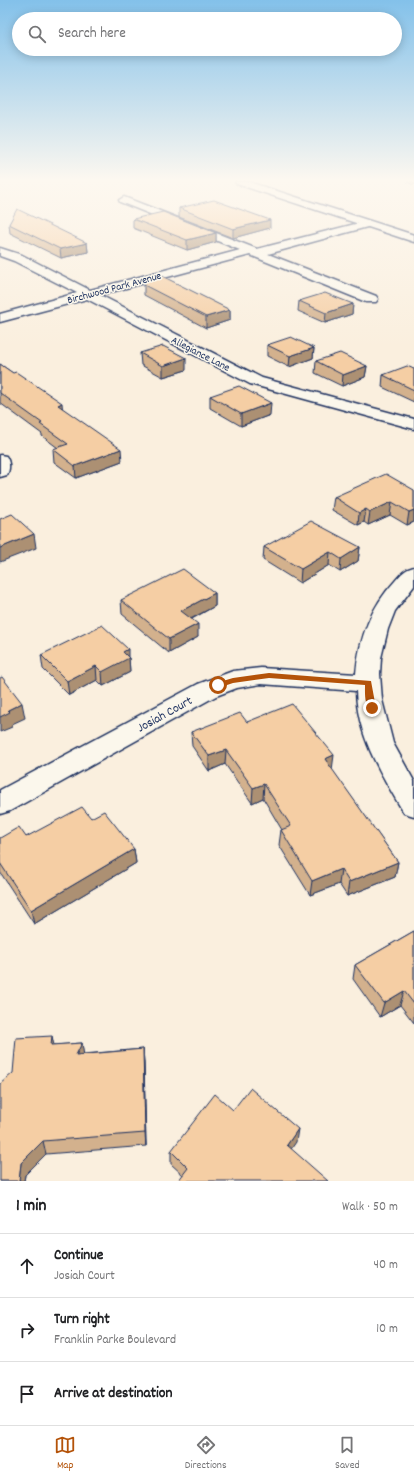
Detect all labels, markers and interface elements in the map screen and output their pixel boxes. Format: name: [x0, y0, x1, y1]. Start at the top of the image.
search box: [12, 12, 402, 56]
icon: search: [26, 23, 48, 45]
text: Search here: [58, 23, 126, 45]
street label: Birchwood Park Avenue: [66, 269, 163, 309]
street label: Allegiance Lane: [168, 333, 233, 377]
route start: [209, 676, 227, 694]
street label: Josiah Court: [134, 692, 197, 738]
route end: [363, 699, 381, 717]
text: 1 min: [16, 1195, 46, 1219]
text: Walk · 50 m: [342, 1198, 398, 1217]
text: Continue: [54, 1245, 103, 1267]
icon: ahead: [16, 1255, 38, 1277]
text: 40 m: [374, 1256, 398, 1275]
text: Josiah Court: [54, 1267, 115, 1286]
text: Turn right: [54, 1309, 110, 1331]
icon: right: [16, 1319, 38, 1341]
text: 10 m: [376, 1320, 398, 1339]
text: Franklin Parke Boulevard: [54, 1331, 176, 1350]
icon: arrive: [16, 1383, 38, 1405]
text: Arrive at destination: [54, 1383, 172, 1405]
tab: Map: [54, 1434, 76, 1474]
tab: Directions: [185, 1434, 227, 1474]
tab: Saved: [335, 1434, 360, 1474]

